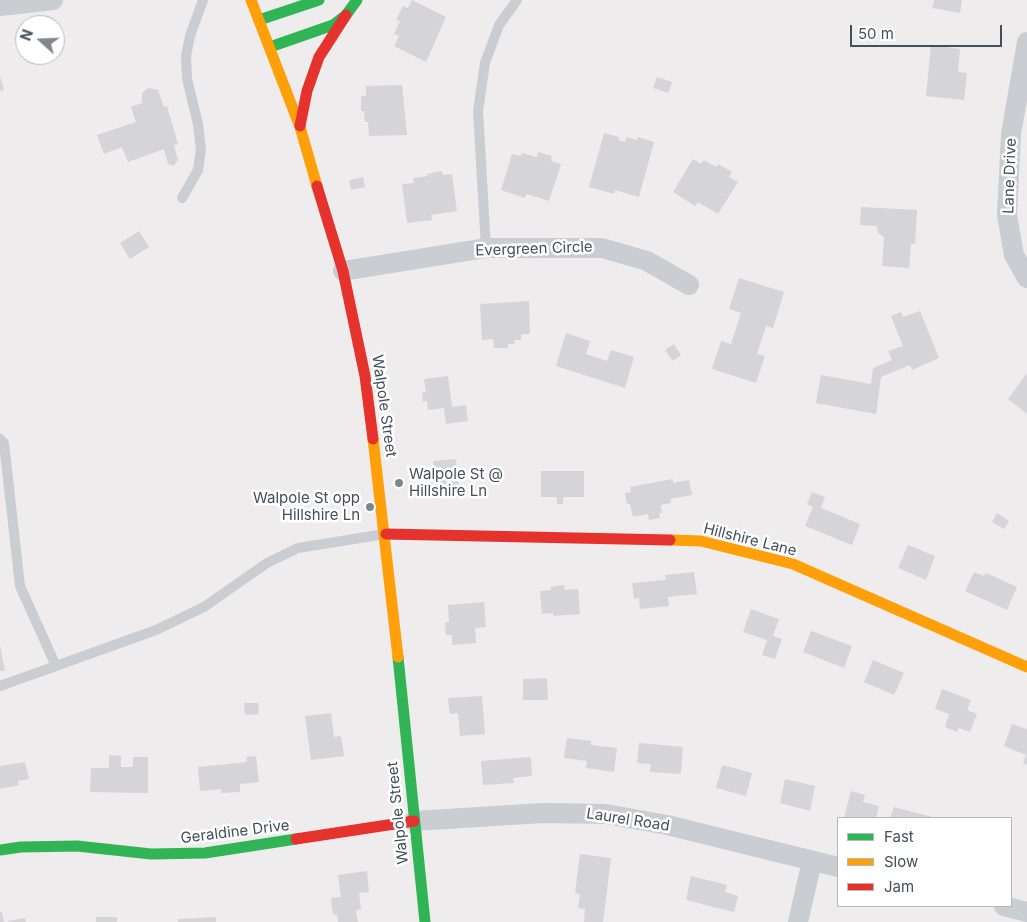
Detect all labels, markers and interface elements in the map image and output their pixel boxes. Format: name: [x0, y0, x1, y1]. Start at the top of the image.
north arrow: [15, 15, 65, 65]
scale bar: [852, 15, 1004, 47]
text: 50 m: [858, 24, 894, 43]
text: N: [17, 27, 36, 43]
street label: Lane Drive: [1000, 138, 1020, 214]
street label: Evergreen Circle: [475, 238, 593, 260]
street label: Walpole Street: [368, 354, 400, 458]
place label: Walpole St @ Hillshire Ln: [409, 465, 503, 500]
marker: Walpole St @ Hillshire Ln: [393, 477, 405, 489]
place label: Walpole St opp Hillshire Ln: [253, 489, 360, 524]
marker: Walpole St opp Hillshire Ln: [364, 501, 376, 513]
street label: Hillshire Lane: [702, 520, 798, 560]
street label: Walpole Street: [384, 761, 412, 865]
street label: Laurel Road: [585, 805, 671, 835]
street label: Geraldine Drive: [180, 816, 290, 848]
legend: [837, 817, 1012, 907]
text: Fast: [884, 827, 914, 846]
text: Slow: [884, 852, 918, 871]
text: Jam: [884, 877, 914, 896]

